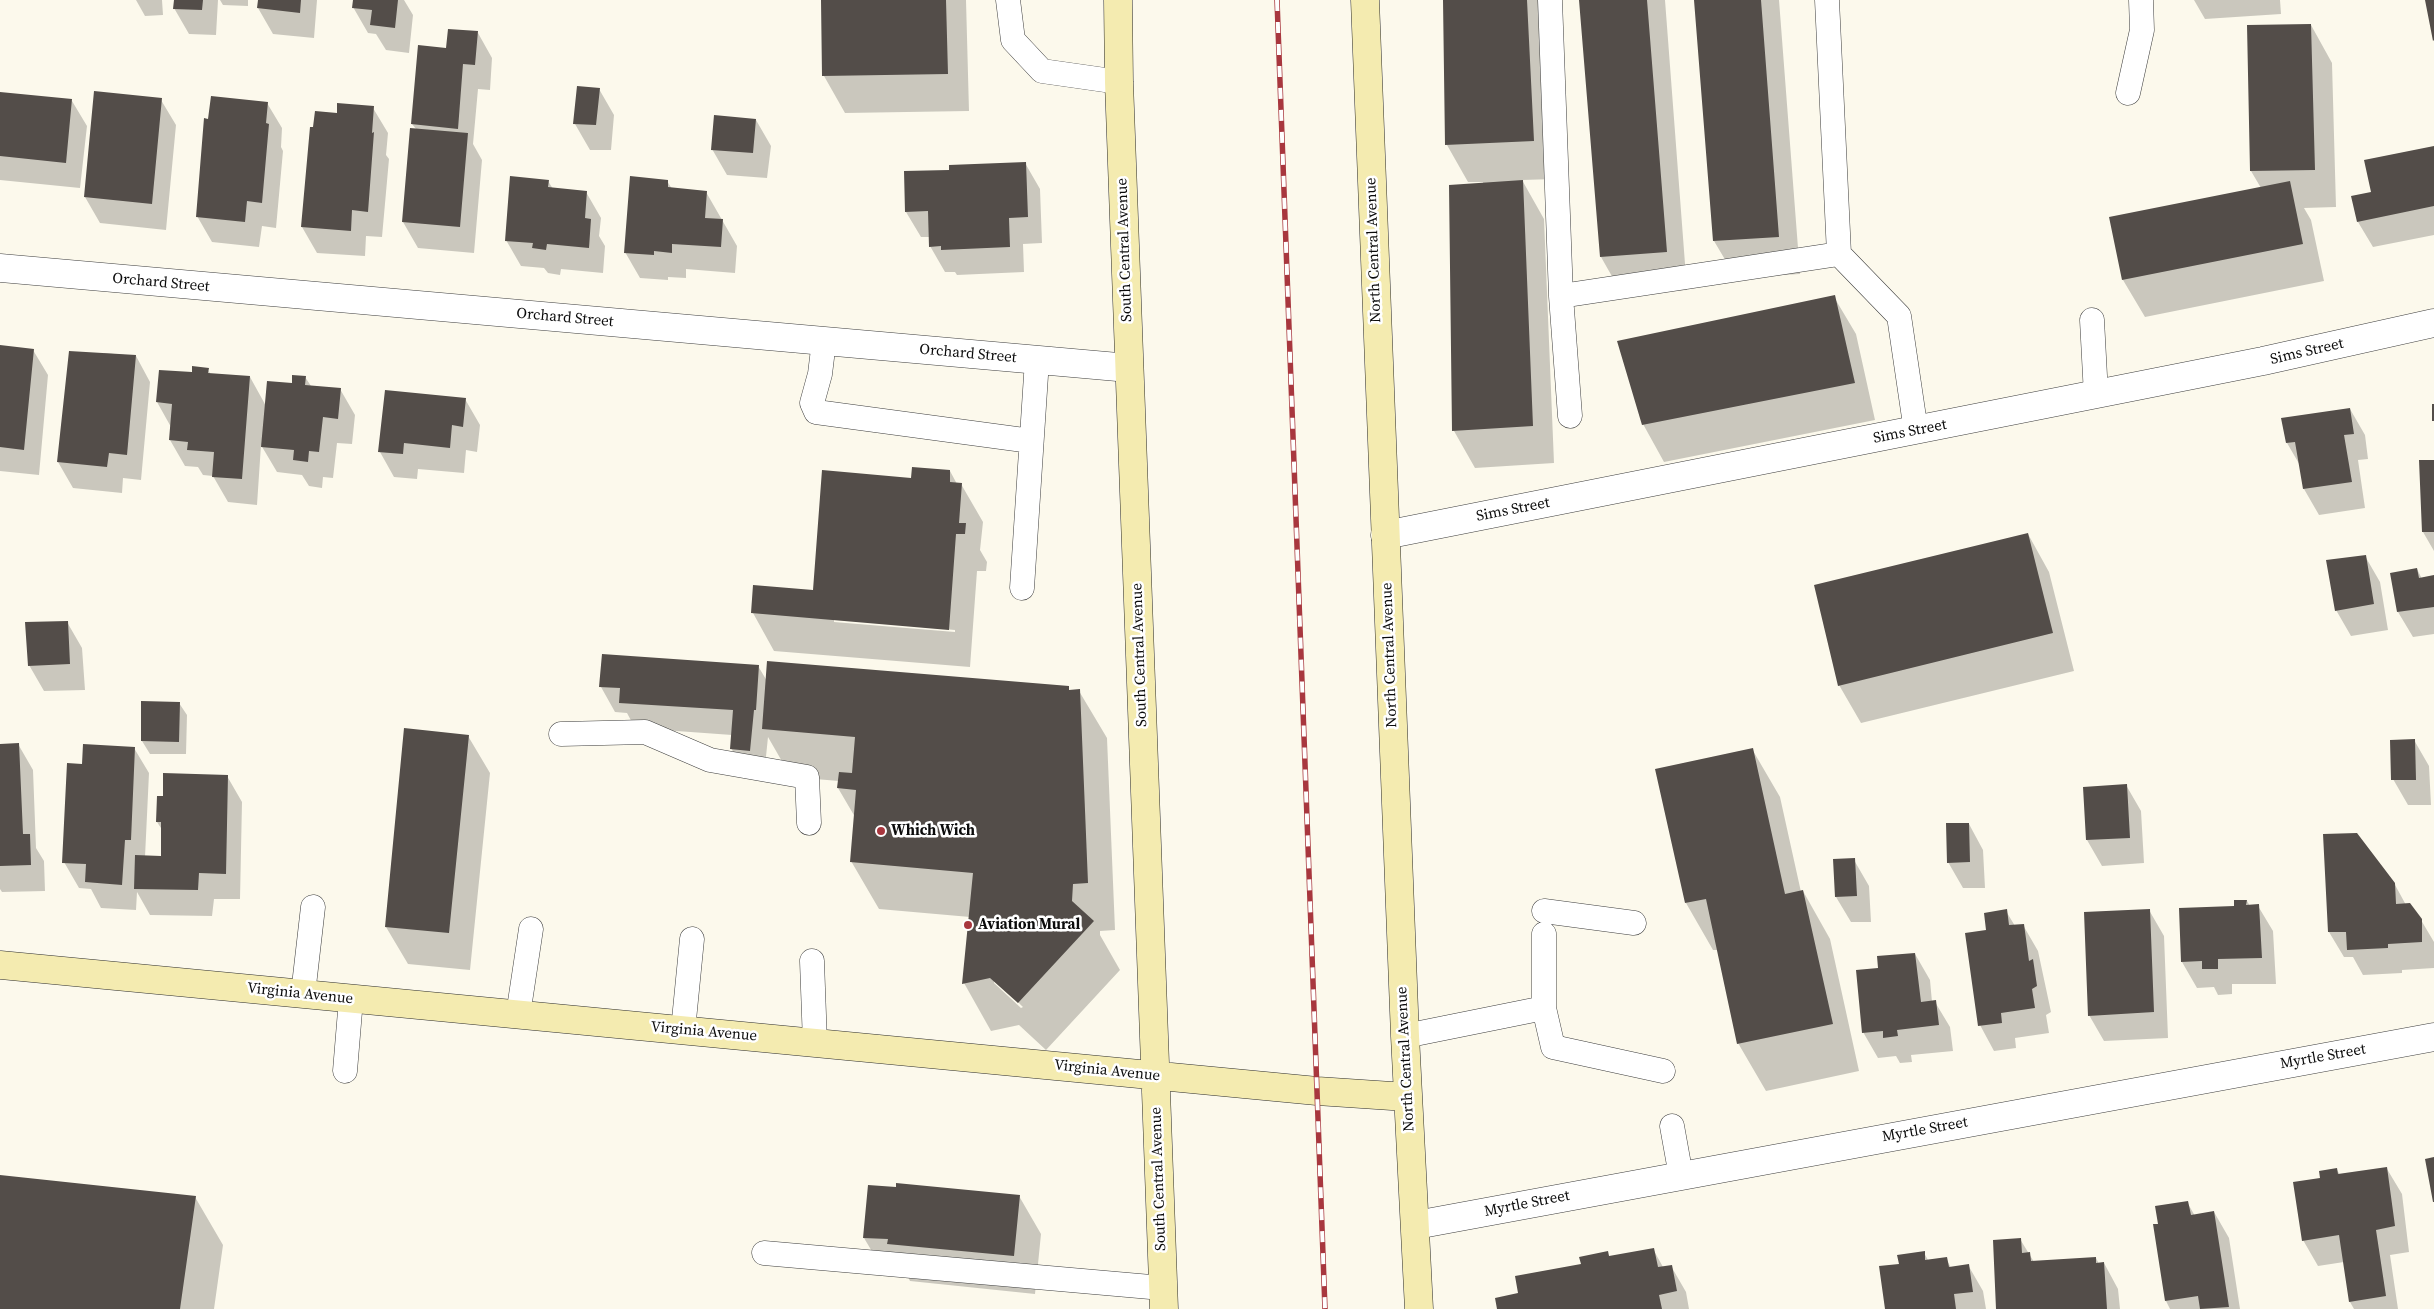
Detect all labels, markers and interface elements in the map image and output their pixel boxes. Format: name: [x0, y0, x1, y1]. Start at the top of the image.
street label: North Central Avenue: [1362, 177, 1386, 323]
street label: South Central Avenue: [1113, 178, 1137, 322]
street label: Orchard Street: [112, 270, 210, 296]
street label: Orchard Street: [516, 305, 614, 331]
street label: Sims Street: [2269, 335, 2345, 369]
street label: Orchard Street: [919, 341, 1017, 367]
street label: Sims Street: [1872, 416, 1948, 448]
street label: Sims Street: [1475, 494, 1551, 526]
street label: North Central Avenue: [1378, 582, 1402, 728]
street label: South Central Avenue: [1128, 583, 1152, 727]
place label: Which Wich: [891, 822, 975, 840]
marker: Which Wich: [875, 825, 887, 837]
place label: Aviation Mural: [978, 916, 1080, 934]
marker: Aviation Mural: [962, 919, 974, 931]
street label: Virginia Avenue: [246, 979, 354, 1009]
street label: North Central Avenue: [1393, 986, 1419, 1132]
street label: Virginia Avenue: [650, 1018, 758, 1046]
street label: Myrtle Street: [2279, 1041, 2367, 1073]
street label: Virginia Avenue: [1053, 1056, 1161, 1086]
street label: South Central Avenue: [1147, 1107, 1171, 1251]
street label: Myrtle Street: [1881, 1114, 1969, 1146]
street label: Myrtle Street: [1483, 1187, 1571, 1221]

